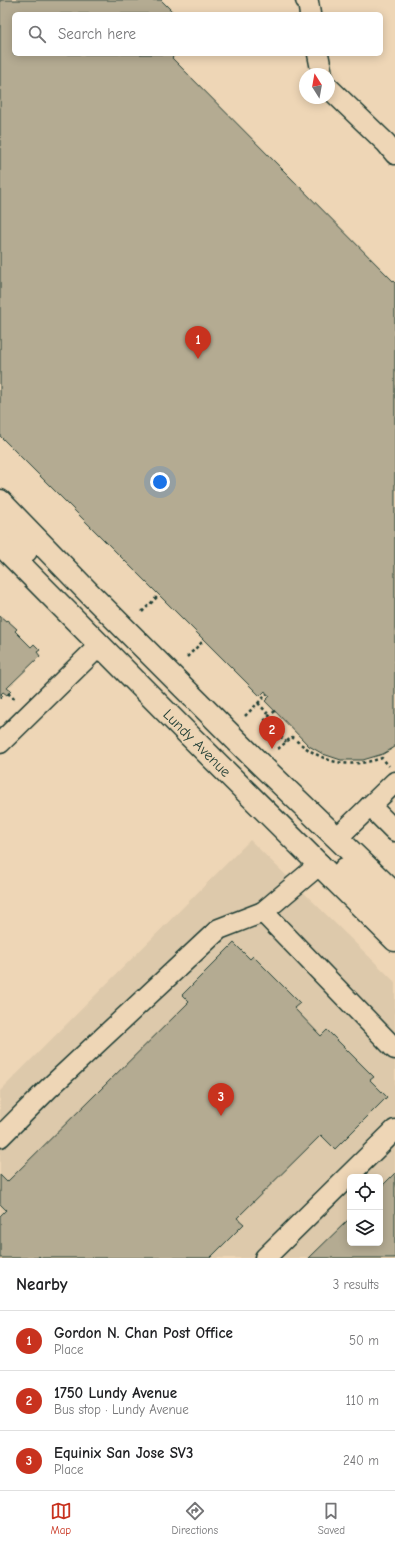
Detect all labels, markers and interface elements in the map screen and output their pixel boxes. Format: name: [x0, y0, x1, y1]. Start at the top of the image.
search box: [12, 12, 383, 56]
icon: search: [26, 23, 48, 45]
text: Search here: [58, 25, 136, 43]
north arrow: [299, 68, 335, 104]
pin: 1: [185, 326, 211, 359]
your location: [150, 472, 170, 492]
street label: Lundy Avenue: [159, 705, 235, 781]
pin: 2: [259, 716, 285, 749]
pin: 3: [208, 1083, 234, 1116]
map controls: [347, 1174, 383, 1246]
button: locate: [347, 1174, 383, 1210]
button: layers: [347, 1210, 383, 1246]
text: Nearby: [16, 1275, 67, 1294]
text: 3 results: [333, 1277, 379, 1292]
text: Gordon N. Chan Post Office: [54, 1324, 233, 1342]
text: 1: [26, 1333, 32, 1348]
text: 50 m: [349, 1333, 379, 1348]
text: Place: [54, 1342, 84, 1357]
text: 1750 Lundy Avenue: [54, 1384, 177, 1402]
text: 2: [26, 1393, 32, 1408]
text: 110 m: [346, 1393, 379, 1408]
text: Bus stop · Lundy Avenue: [54, 1402, 189, 1417]
text: Equinix San Jose SV3: [54, 1444, 193, 1462]
text: 3: [26, 1453, 32, 1468]
text: 240 m: [343, 1453, 379, 1468]
text: Place: [54, 1462, 84, 1477]
tab: Map: [50, 1500, 72, 1537]
tab: Directions: [172, 1500, 218, 1537]
tab: Saved: [318, 1500, 345, 1537]

